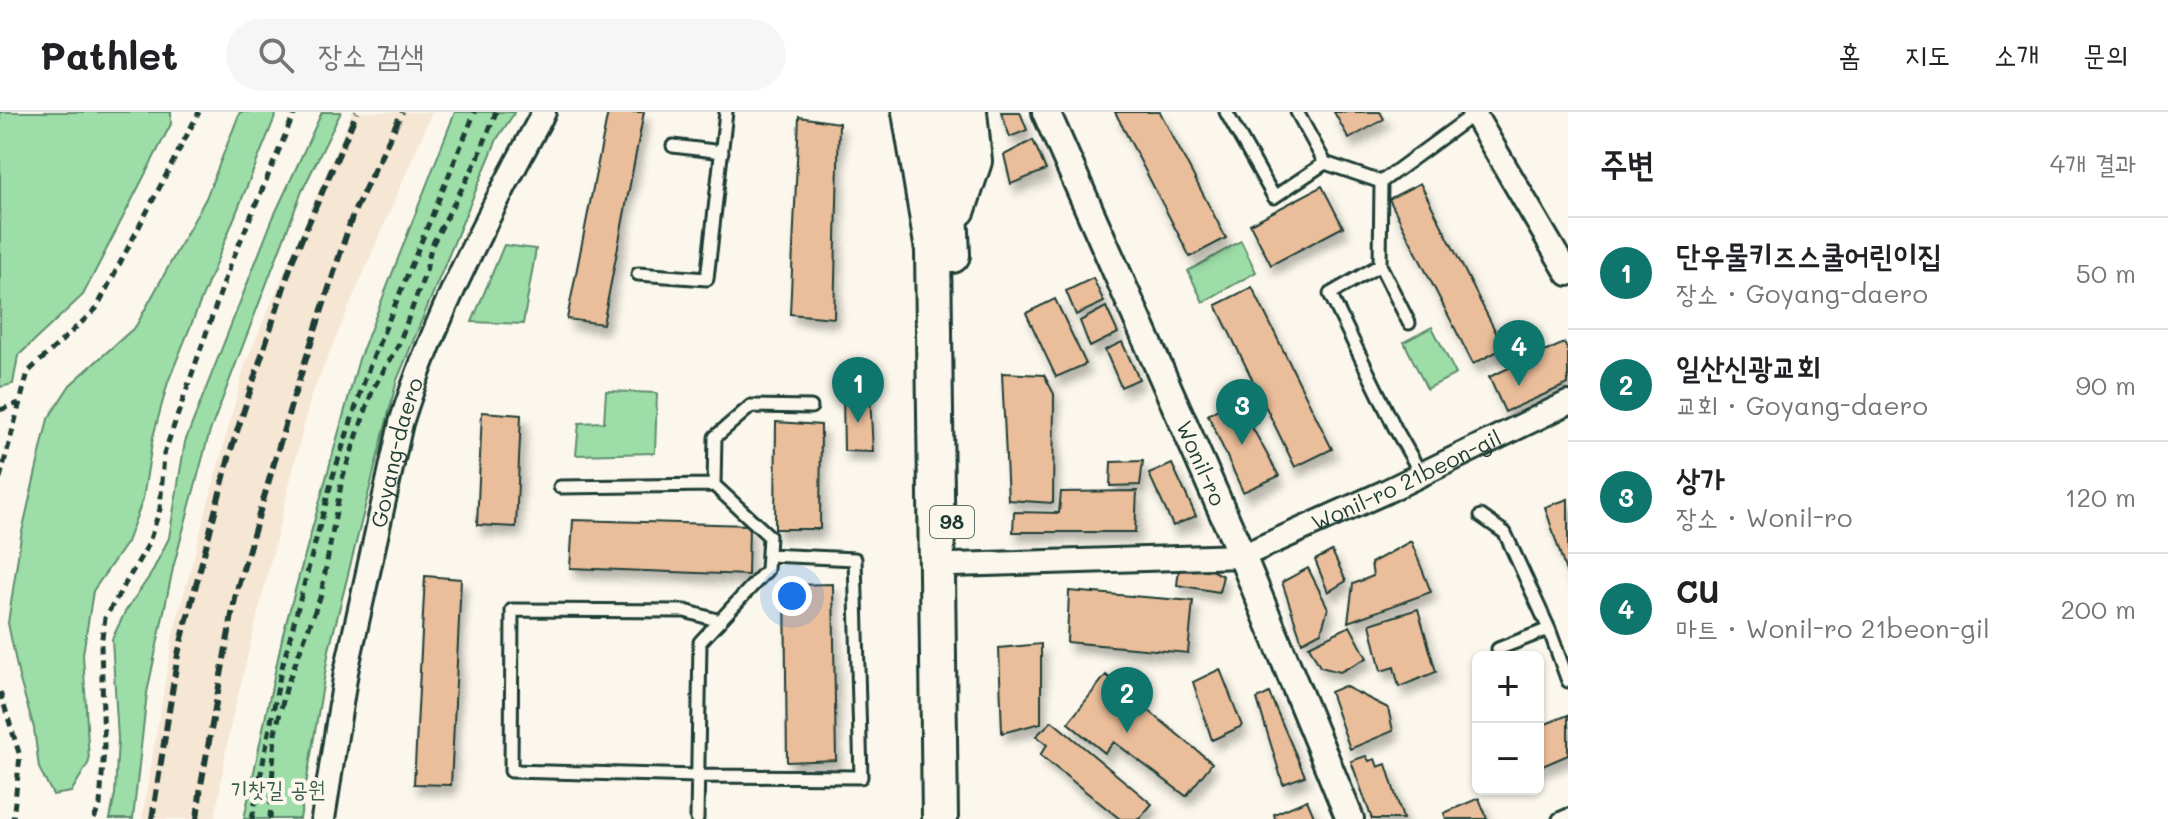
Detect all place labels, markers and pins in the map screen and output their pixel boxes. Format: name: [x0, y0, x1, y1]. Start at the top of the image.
pin: 4: [1493, 320, 1545, 386]
pin: 1: [832, 357, 884, 423]
pin: 3: [1216, 379, 1268, 445]
pin: 2: [1101, 667, 1153, 733]

